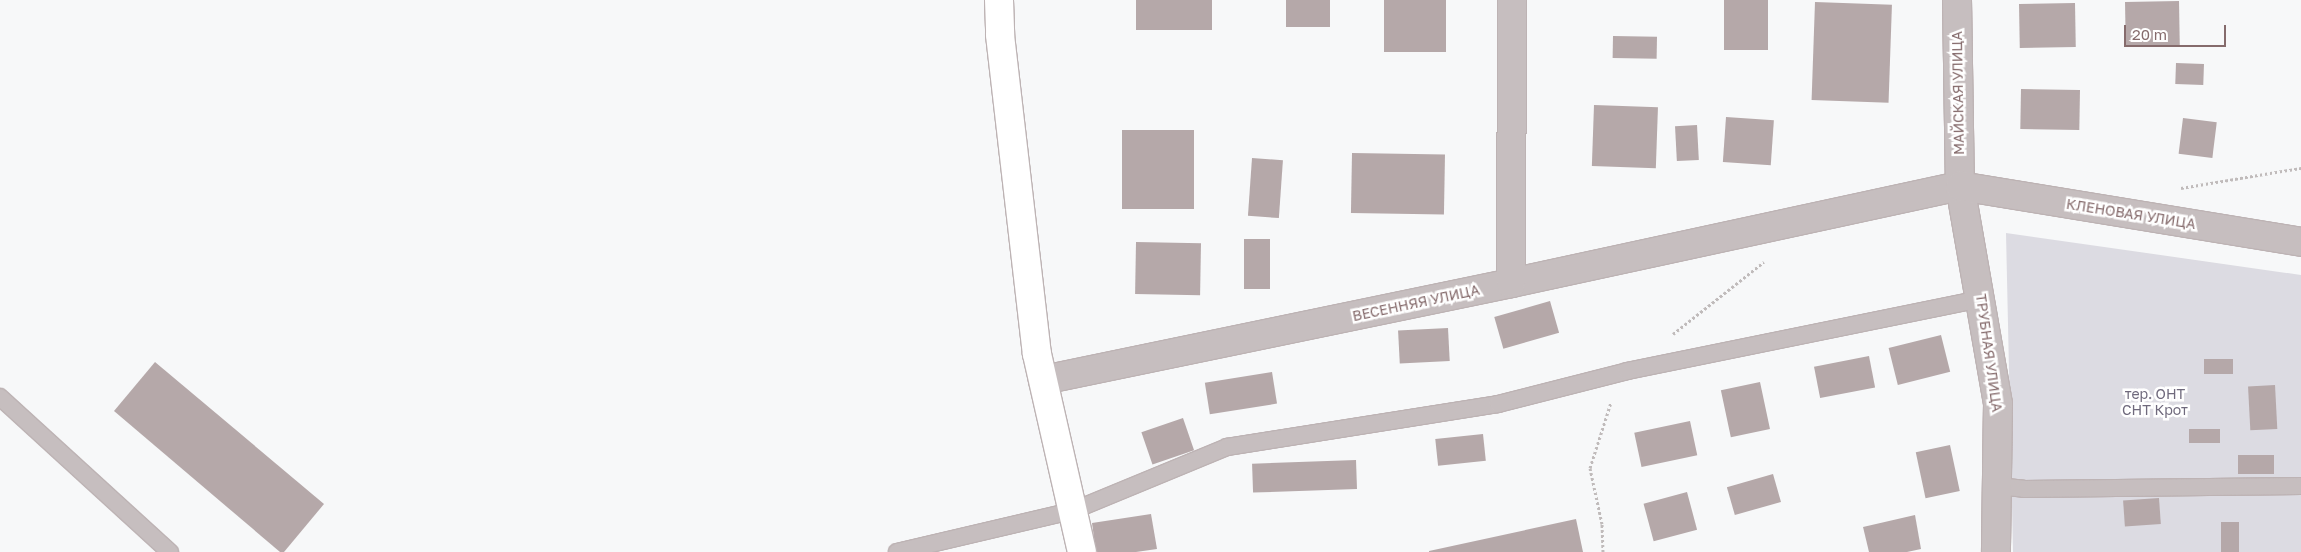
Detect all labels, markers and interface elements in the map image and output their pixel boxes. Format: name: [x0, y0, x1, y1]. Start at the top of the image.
scale bar: [2126, 15, 2228, 47]
text: 20 m: [2132, 25, 2167, 43]
street label: МАЙСКАЯ УЛИЦА: [1949, 31, 1967, 155]
street label: КЛЕНОВАЯ УЛИЦА: [2065, 195, 2197, 233]
street label: ВЕСЕННЯЯ УЛИЦА: [1351, 281, 1481, 325]
street label: ТРУБНАЯ УЛИЦА: [1972, 293, 2006, 413]
park label: тер. ОНТ СНТ Крот: [2122, 386, 2188, 418]

